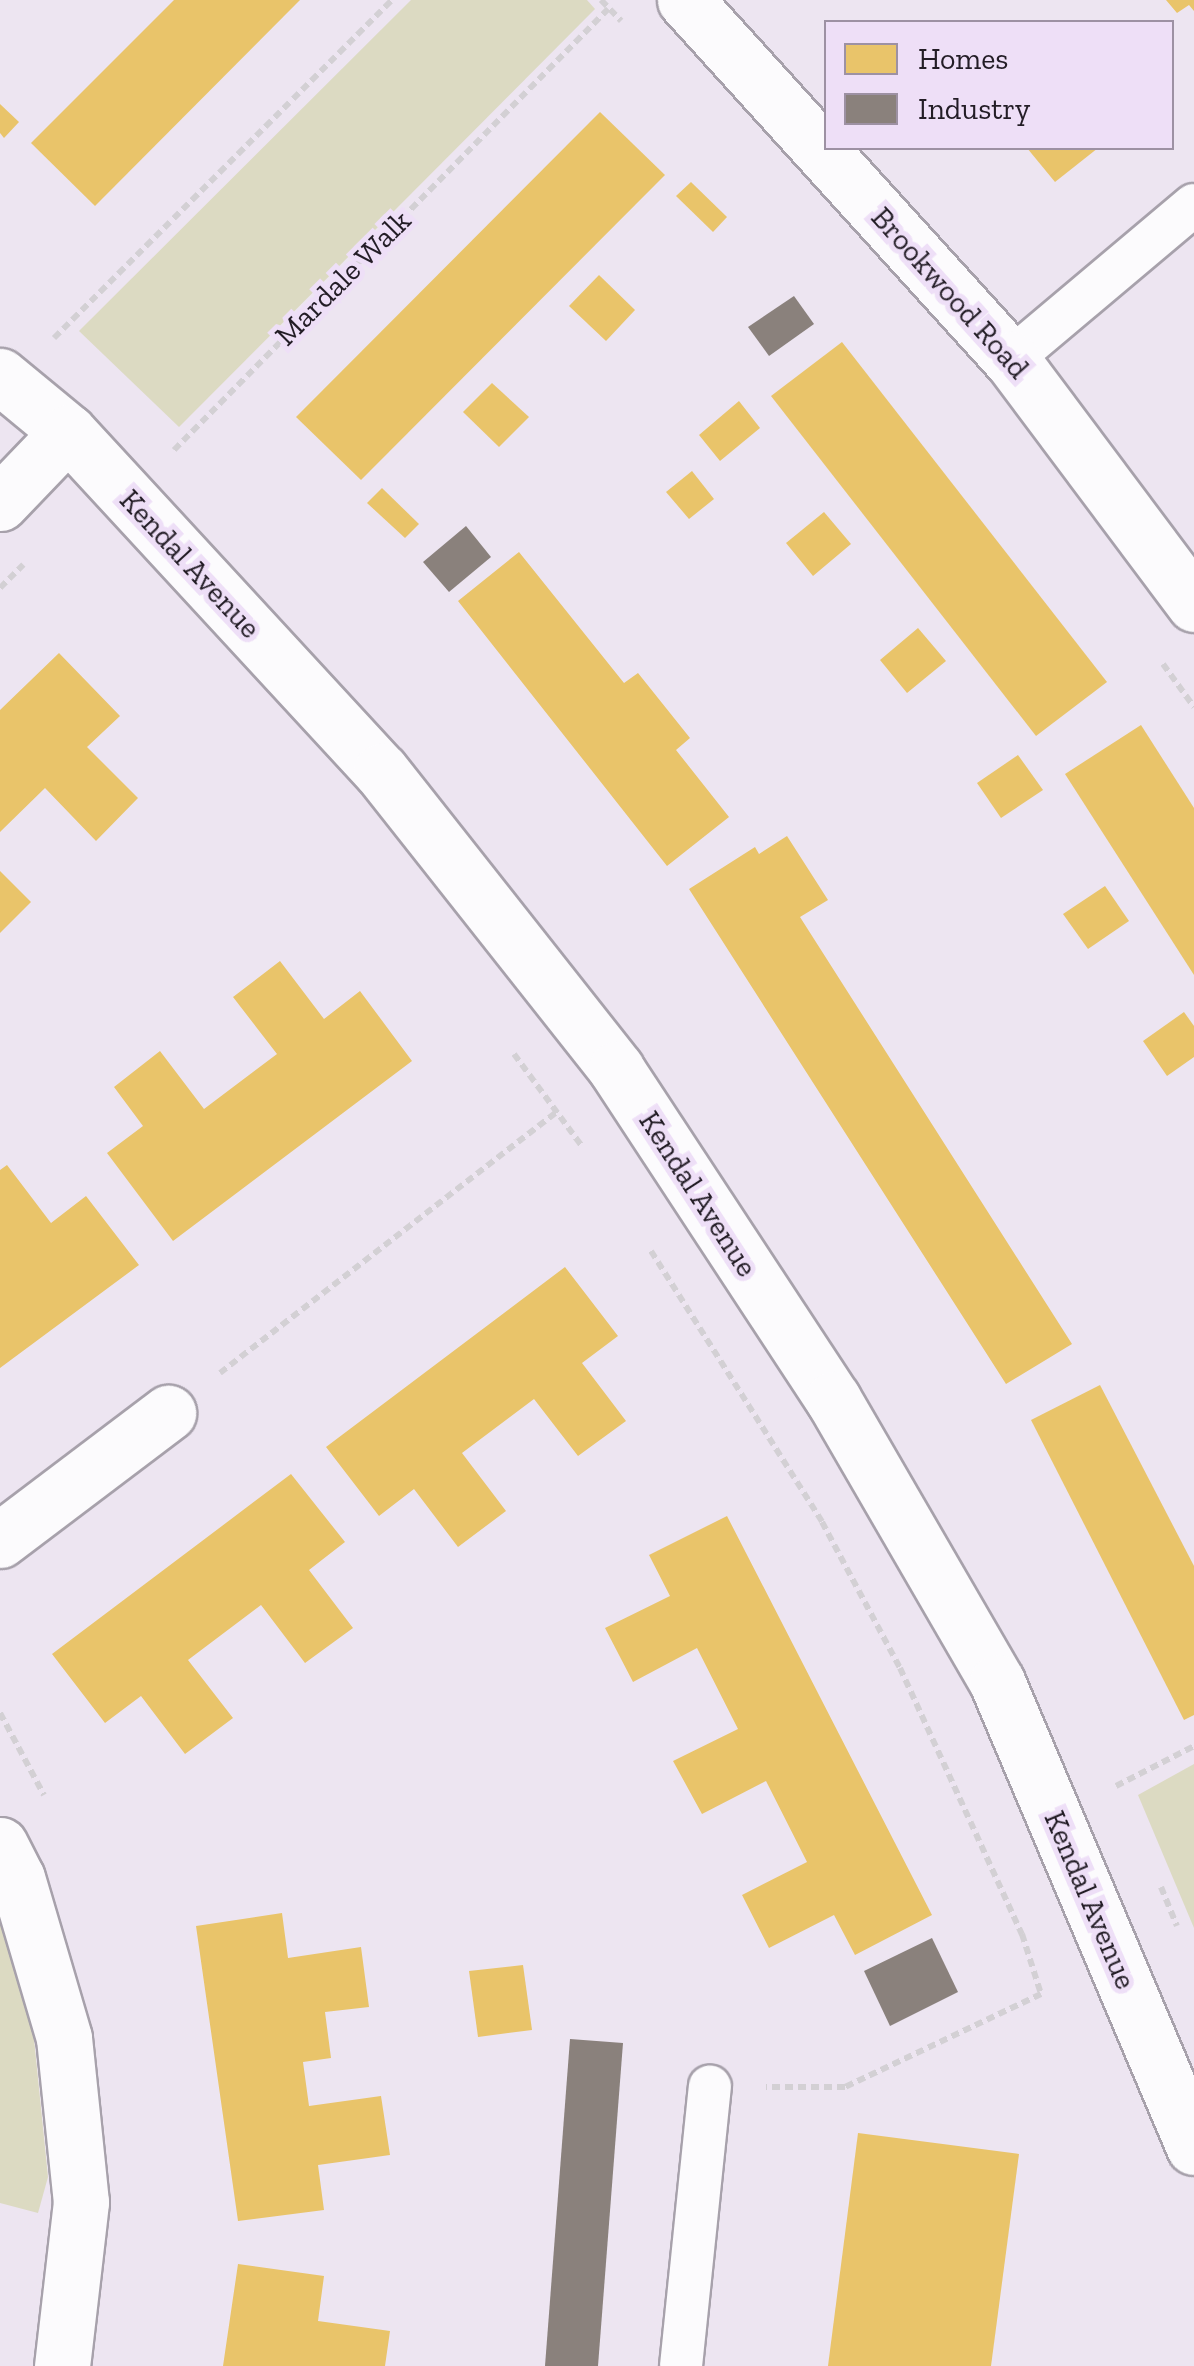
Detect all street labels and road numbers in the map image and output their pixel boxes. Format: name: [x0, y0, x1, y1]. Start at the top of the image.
street label: Brookwood Road: [864, 200, 1036, 386]
street label: Mardale Walk: [267, 202, 419, 354]
street label: Kendal Avenue: [112, 482, 268, 646]
street label: Kendal Avenue: [631, 1104, 765, 1284]
street label: Kendal Avenue: [1036, 1805, 1144, 1995]

